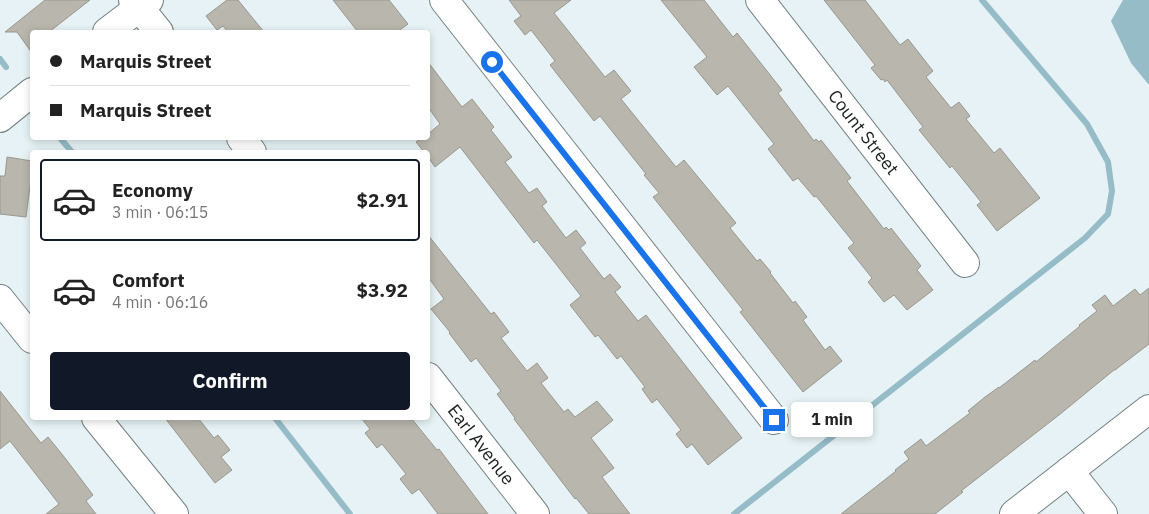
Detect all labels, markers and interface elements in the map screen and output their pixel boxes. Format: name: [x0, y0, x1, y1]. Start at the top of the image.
text: Marquis Street: [80, 49, 212, 73]
route start: [481, 51, 503, 73]
street label: Count Street: [823, 85, 904, 179]
text: Marquis Street: [80, 98, 212, 122]
icon: car: [52, 178, 97, 223]
text: Economy: [112, 178, 193, 202]
text: $2.91: [356, 188, 408, 212]
text: 3 min · 06:15: [112, 202, 208, 222]
icon: car: [52, 268, 97, 313]
text: Comfort: [112, 268, 185, 292]
text: $3.92: [356, 278, 408, 302]
text: 4 min · 06:16: [112, 292, 208, 312]
button: Confirm: [50, 352, 410, 410]
street label: Earl Avenue: [443, 400, 520, 489]
callout: 1 min: [792, 402, 874, 438]
route end: [763, 409, 785, 431]
text: 1 min: [811, 409, 853, 429]

